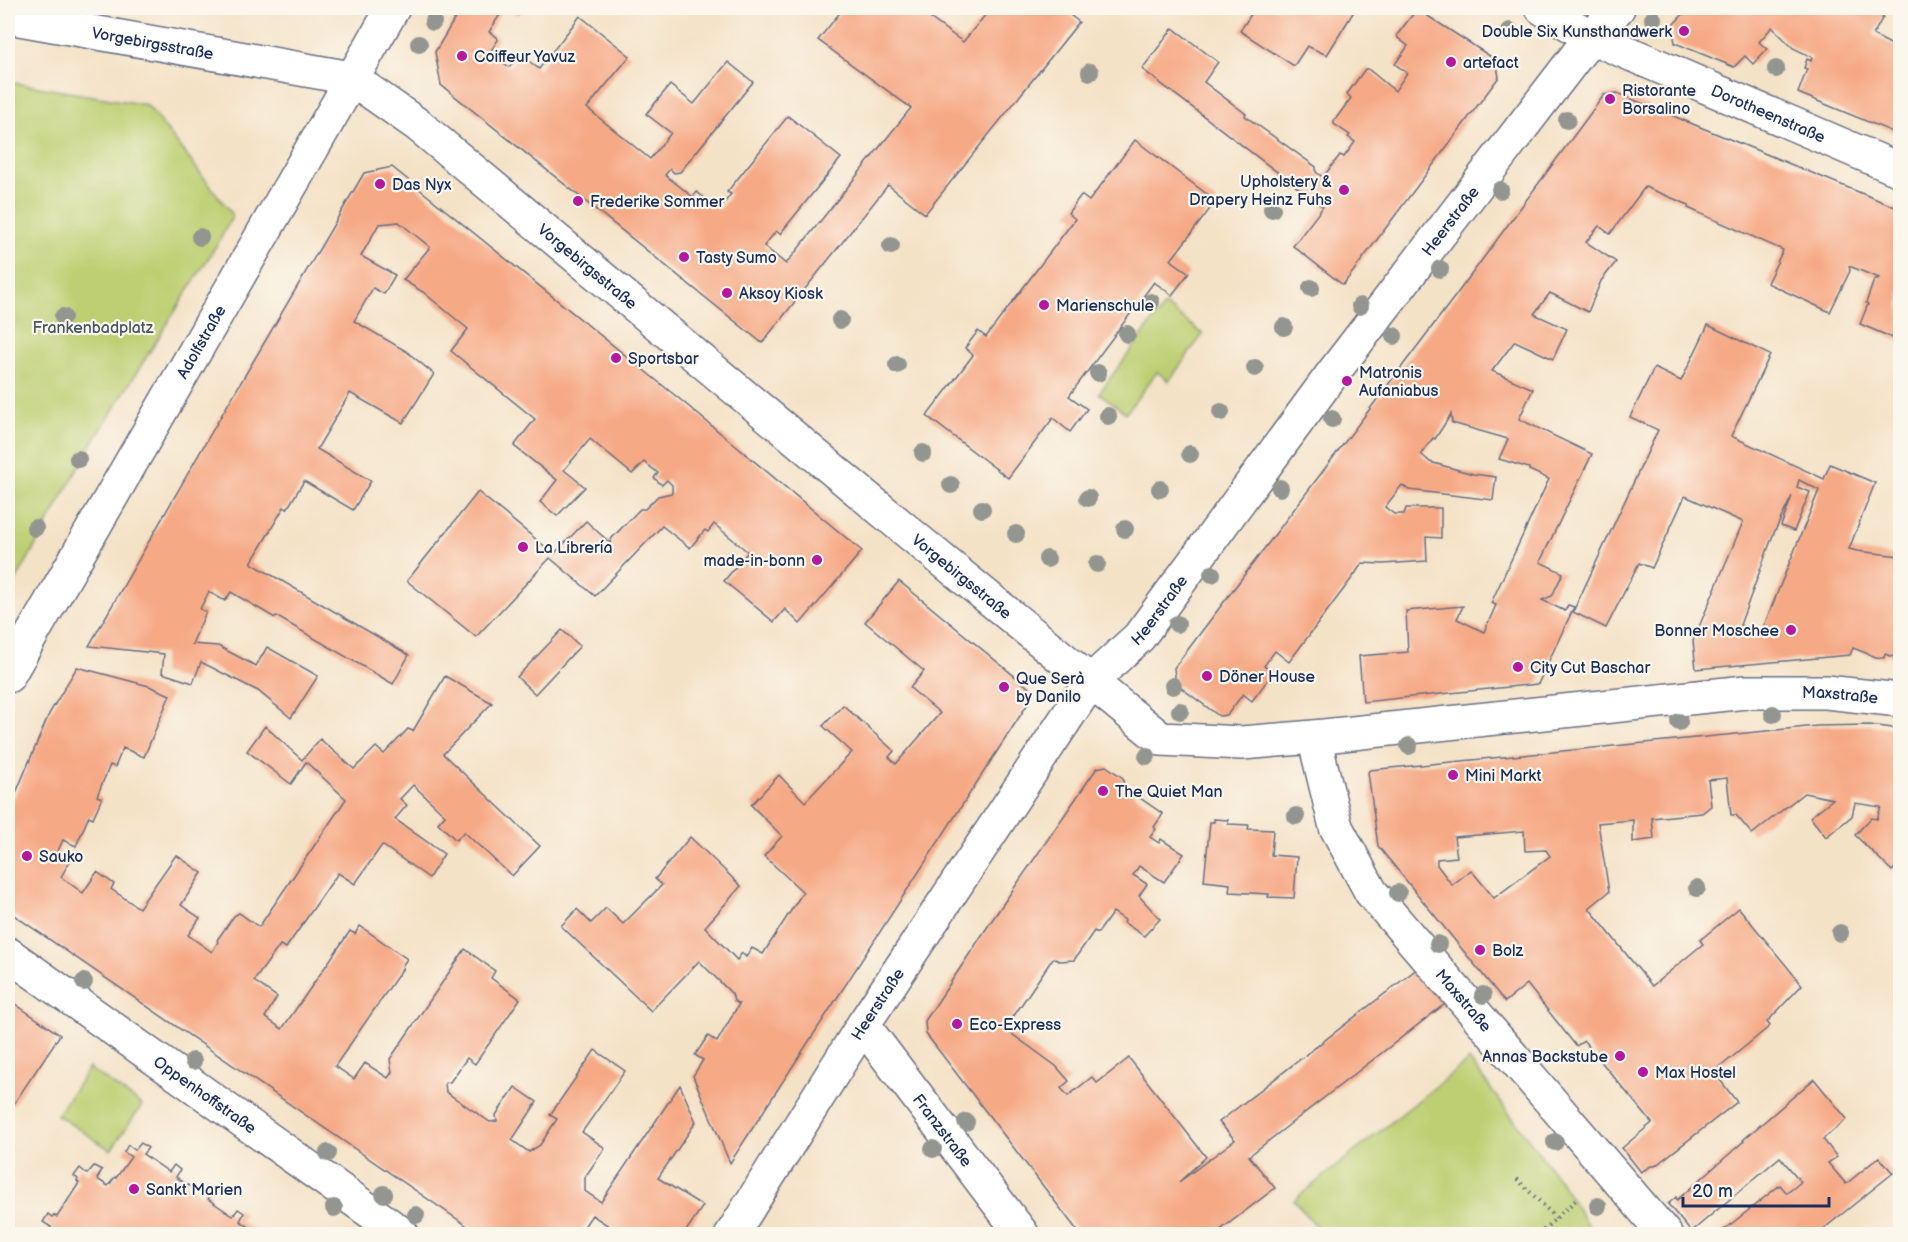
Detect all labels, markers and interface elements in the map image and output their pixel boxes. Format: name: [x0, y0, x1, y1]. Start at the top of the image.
place label: Double Six Kunsthandwerk: [1482, 23, 1672, 42]
street label: Vorgebirgsstraße: [90, 24, 215, 64]
marker: Double Six Kunsthandwerk: [1677, 24, 1691, 38]
place label: Coiffeur Yavuz: [474, 48, 575, 67]
marker: Coiffeur Yavuz: [455, 49, 469, 63]
place label: artefact: [1463, 54, 1519, 73]
marker: artefact: [1444, 55, 1458, 69]
place label: Ristorante Borsalino: [1622, 82, 1697, 119]
street label: Dorotheenstraße: [1708, 82, 1828, 148]
marker: Ristorante Borsalino: [1603, 92, 1617, 106]
place label: Upholstery & Drapery Heinz Fuhs: [1189, 173, 1332, 210]
place label: Das Nyx: [392, 176, 452, 195]
marker: Das Nyx: [373, 177, 387, 191]
marker: Upholstery & Drapery Heinz Fuhs: [1337, 183, 1351, 197]
street label: Heerstraße: [1418, 183, 1484, 260]
place label: Frederike Sommer: [590, 193, 724, 212]
marker: Frederike Sommer: [571, 194, 585, 208]
street label: Vorgebirgsstraße: [533, 221, 641, 314]
place label: Tasty Sumo: [696, 249, 777, 268]
marker: Tasty Sumo: [677, 250, 691, 264]
place label: Aksoy Kiosk: [739, 285, 823, 304]
marker: Aksoy Kiosk: [720, 286, 734, 300]
place label: Marienschule: [1056, 297, 1154, 316]
marker: Marienschule: [1037, 298, 1051, 312]
street label: Adolfstraße: [173, 302, 231, 382]
park label: Frankenbadplatz: [33, 319, 154, 338]
place label: Sportsbar: [628, 350, 699, 369]
marker: Sportsbar: [609, 351, 623, 365]
place label: Matronis Aufaniabus: [1359, 364, 1439, 401]
marker: Matronis Aufaniabus: [1340, 374, 1354, 388]
street label: Vorgebirgsstraße: [907, 531, 1015, 624]
place label: La Librería: [535, 539, 613, 558]
marker: La Librería: [516, 540, 530, 554]
place label: made-in-bonn: [703, 552, 805, 571]
marker: made-in-bonn: [810, 553, 824, 567]
street label: Heerstraße: [1128, 572, 1192, 650]
place label: Bonner Moschee: [1654, 622, 1780, 641]
marker: Bonner Moschee: [1784, 623, 1798, 637]
place label: City Cut Baschar: [1530, 659, 1650, 678]
marker: City Cut Baschar: [1511, 660, 1525, 674]
place label: Döner House: [1219, 668, 1316, 687]
marker: Döner House: [1200, 669, 1214, 683]
place label: Que Serà by Danilo: [1016, 670, 1085, 707]
marker: Que Serà by Danilo: [997, 680, 1011, 694]
street label: Maxstraße: [1802, 684, 1879, 709]
place label: Mini Markt: [1465, 767, 1542, 786]
marker: Mini Markt: [1446, 768, 1460, 782]
place label: The Quiet Man: [1115, 783, 1223, 802]
marker: The Quiet Man: [1096, 784, 1110, 798]
place label: Sauko: [39, 848, 83, 867]
marker: Sauko: [20, 849, 34, 863]
place label: Bolz: [1492, 942, 1524, 961]
marker: Bolz: [1473, 943, 1487, 957]
street label: Heerstraße: [848, 965, 909, 1044]
street label: Maxstraße: [1431, 966, 1495, 1037]
place label: Eco-Express: [969, 1016, 1061, 1035]
marker: Eco-Express: [950, 1017, 964, 1031]
place label: Annas Backstube: [1482, 1048, 1609, 1067]
marker: Annas Backstube: [1613, 1049, 1627, 1063]
street label: Oppenhoffstraße: [149, 1053, 260, 1139]
place label: Max Hostel: [1655, 1064, 1736, 1083]
marker: Max Hostel: [1636, 1065, 1650, 1079]
street label: Franzstraße: [908, 1091, 976, 1172]
scale bar: [1683, 1170, 1828, 1208]
place label: Sankt Marien: [146, 1181, 242, 1200]
text: 20 m: [1692, 1181, 1733, 1202]
marker: Sankt Marien: [127, 1182, 141, 1196]

